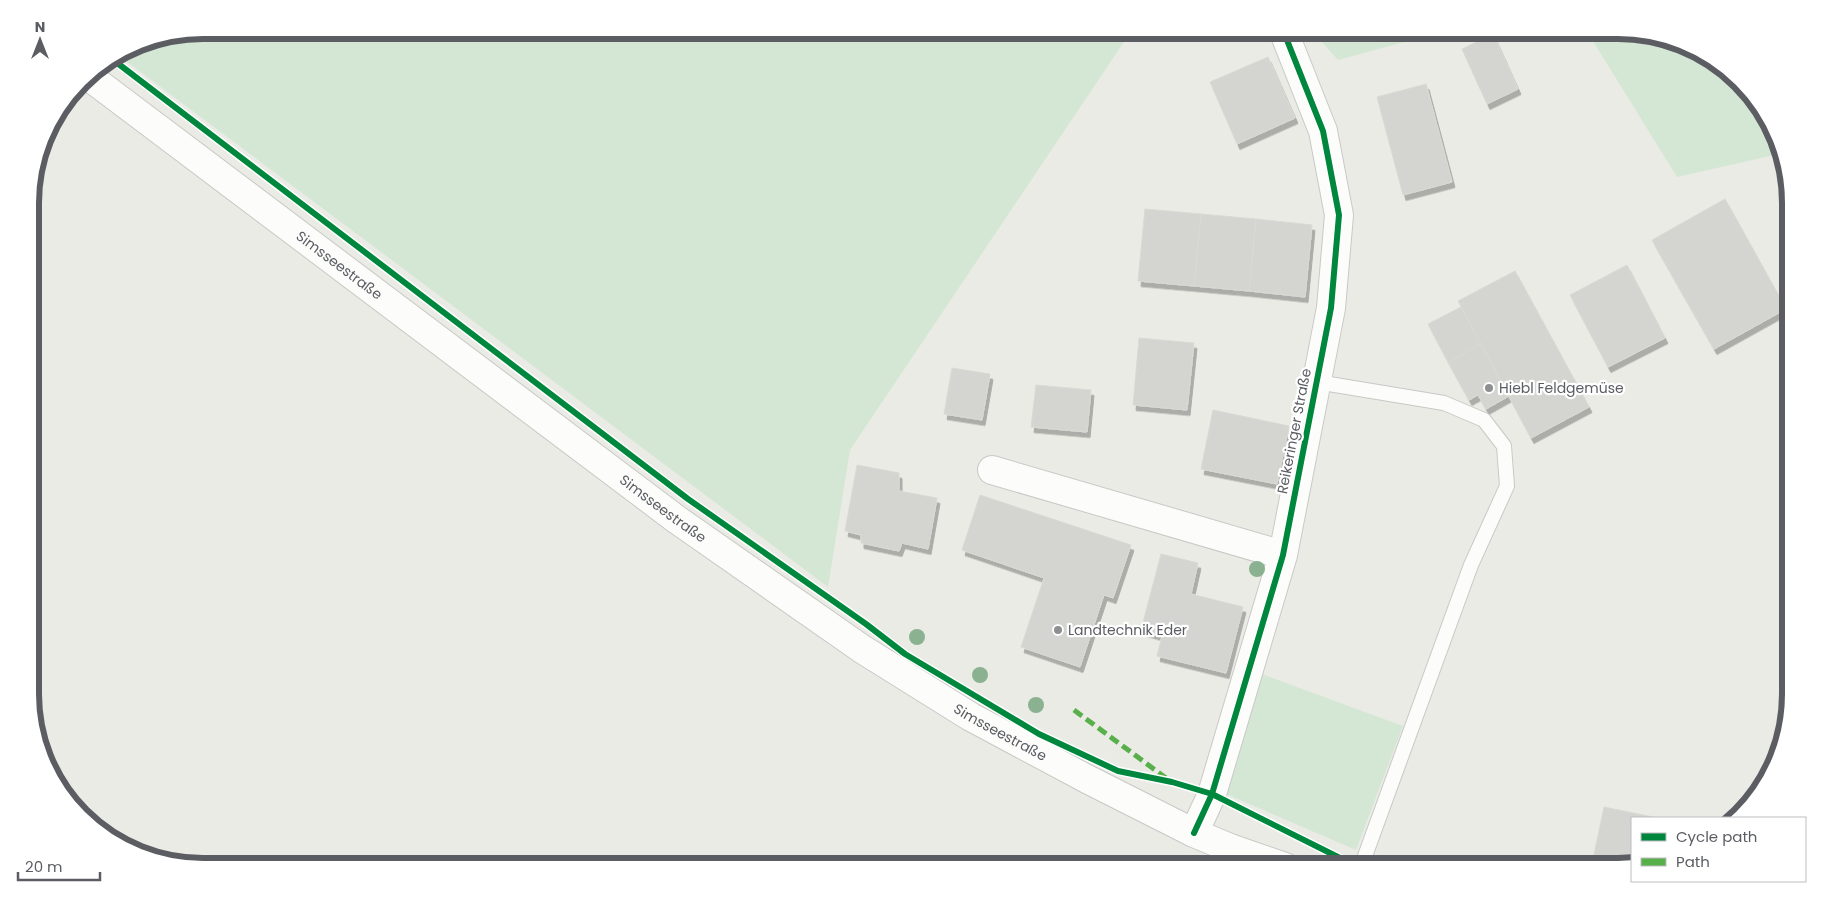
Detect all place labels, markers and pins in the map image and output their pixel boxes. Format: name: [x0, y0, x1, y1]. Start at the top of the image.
place label: Hiebl Feldgemüse: [1499, 378, 1624, 398]
marker: Hiebl Feldgemüse: [1483, 382, 1495, 394]
place label: Landtechnik Eder: [1068, 620, 1187, 640]
marker: Landtechnik Eder: [1052, 624, 1064, 636]

